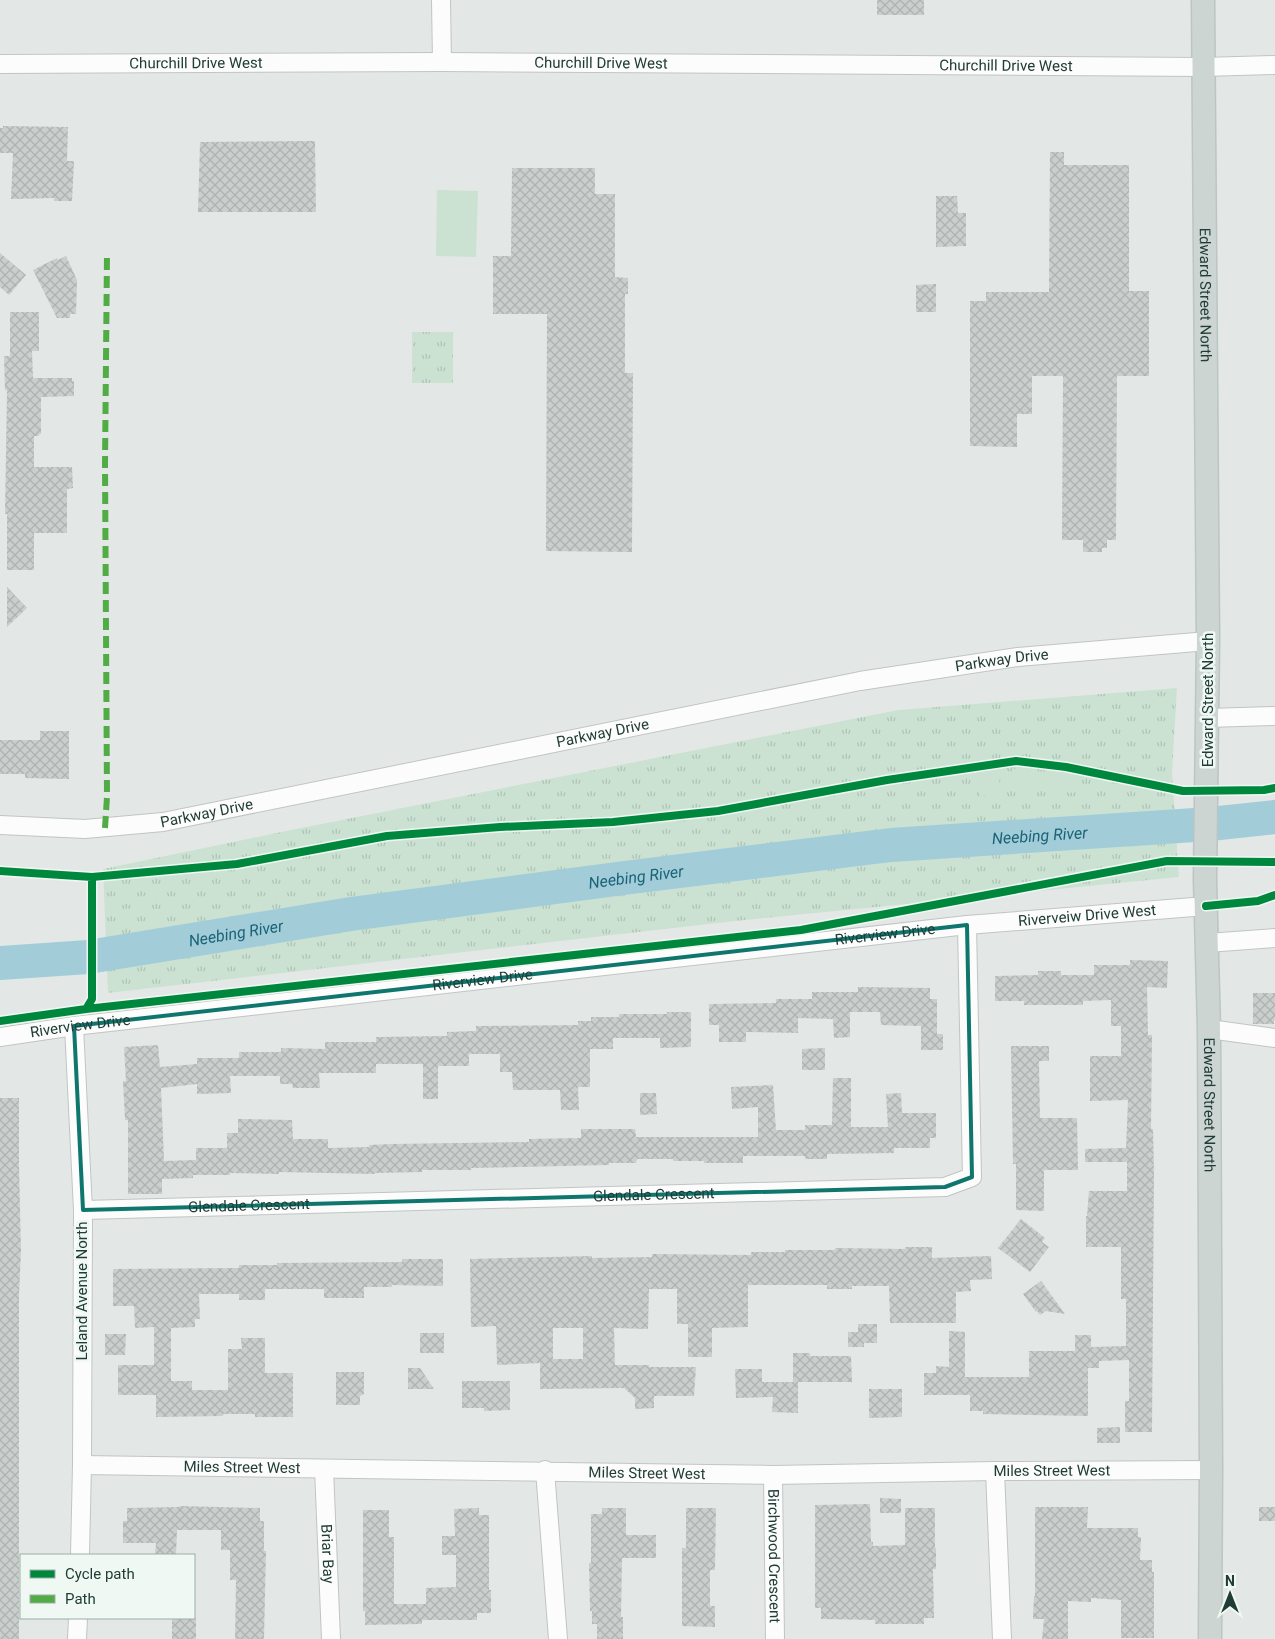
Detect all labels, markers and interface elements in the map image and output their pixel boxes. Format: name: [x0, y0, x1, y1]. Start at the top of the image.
street label: Churchill Drive West: [129, 54, 263, 72]
street label: Churchill Drive West: [534, 54, 668, 72]
street label: Churchill Drive West: [939, 56, 1073, 75]
street label: Edward Street North: [1196, 228, 1215, 362]
street label: Edward Street North: [1199, 633, 1217, 767]
street label: Parkway Drive: [954, 645, 1049, 675]
street label: Parkway Drive: [555, 715, 651, 751]
street label: Parkway Drive: [159, 795, 255, 831]
water label: Neebing River: [991, 823, 1089, 848]
water label: Neebing River: [587, 862, 685, 893]
street label: Riverveiw Drive West: [1017, 901, 1157, 930]
water label: Neebing River: [187, 916, 285, 950]
street label: Riverview Drive: [834, 920, 936, 949]
street label: Riverview Drive: [431, 965, 534, 994]
street label: Riverview Drive: [29, 1011, 131, 1041]
street label: Edward Street North: [1200, 1037, 1219, 1172]
street label: Glendale Crescent: [593, 1184, 715, 1205]
street label: Glendale Crescent: [188, 1195, 310, 1216]
street label: Leland Avenue North: [73, 1222, 91, 1360]
street label: Miles Street West: [183, 1457, 301, 1477]
street label: Miles Street West: [993, 1461, 1111, 1480]
street label: Miles Street West: [588, 1463, 706, 1483]
street label: Birchwood Crescent: [764, 1489, 784, 1623]
street label: Briar Bay: [317, 1524, 338, 1584]
legend: [20, 1554, 195, 1619]
text: Cycle path: [65, 1565, 135, 1583]
north arrow: [1205, 1569, 1255, 1619]
text: N: [1225, 1573, 1235, 1589]
text: Path: [65, 1590, 96, 1608]

